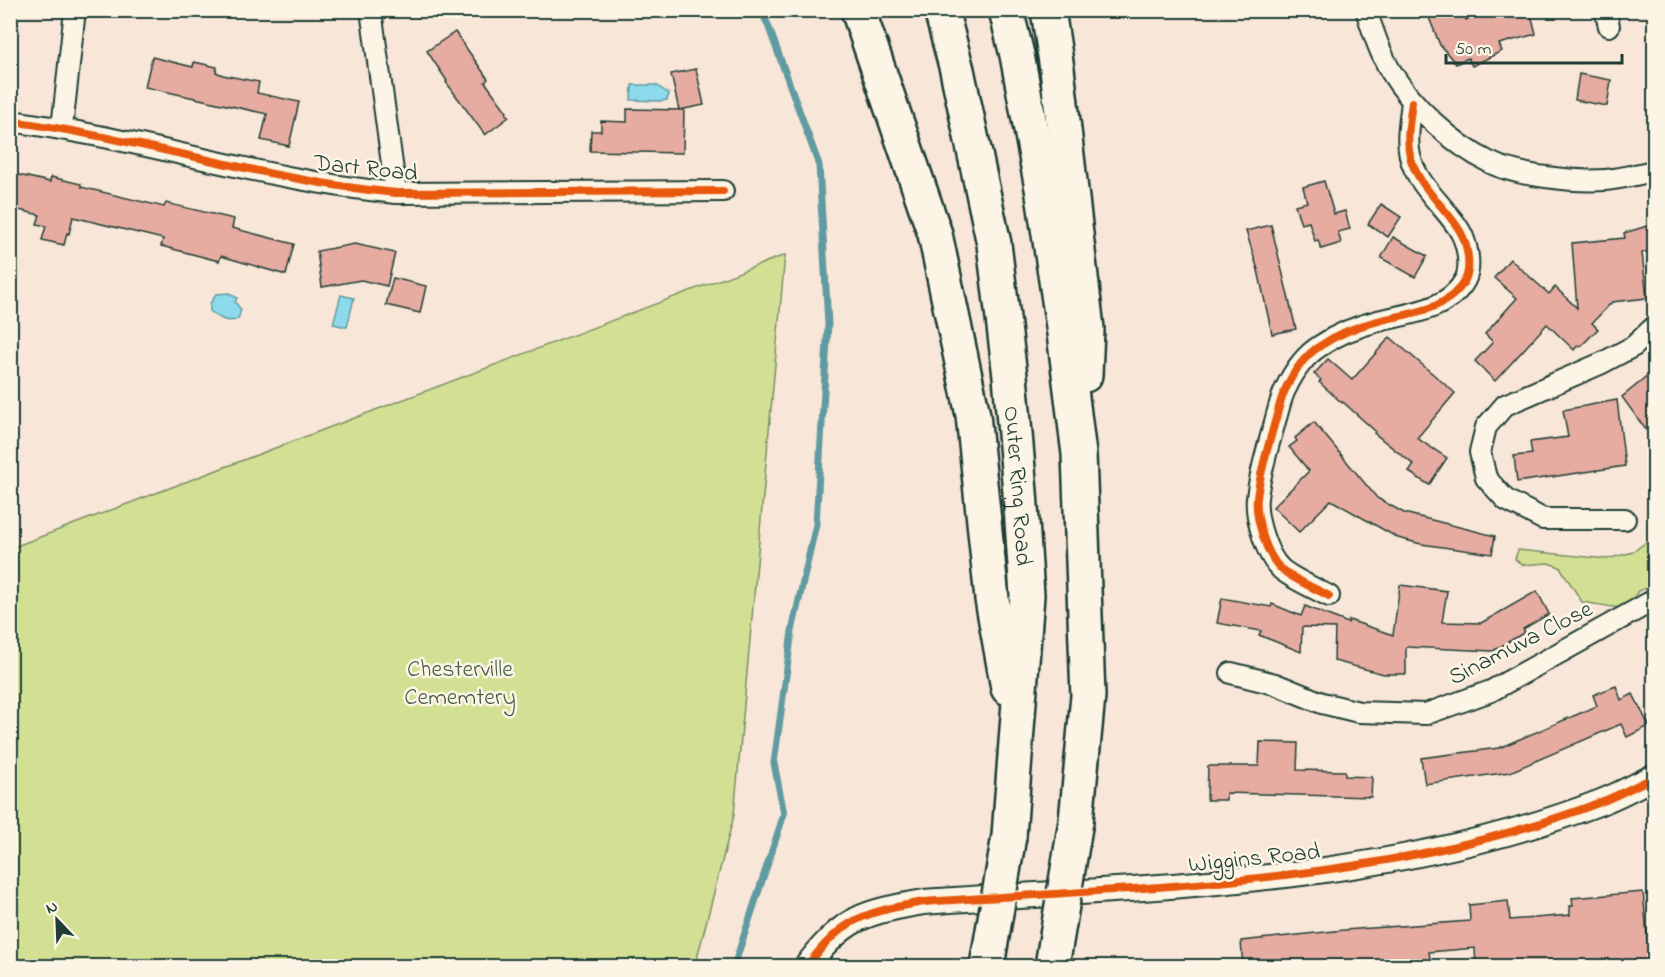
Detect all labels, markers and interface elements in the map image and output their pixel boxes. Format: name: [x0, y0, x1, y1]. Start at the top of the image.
scale bar: [1446, 27, 1622, 65]
text: 50 m: [1455, 37, 1492, 63]
street label: Dart Road: [311, 147, 420, 192]
street label: Outer Ring Road: [993, 405, 1040, 567]
street label: Sinamuva Close: [1443, 593, 1600, 696]
park label: Chesterville Cememtery: [404, 653, 516, 717]
street label: Wiggins Road: [1187, 835, 1322, 884]
north arrow: [27, 890, 87, 950]
text: N: [42, 895, 62, 921]

